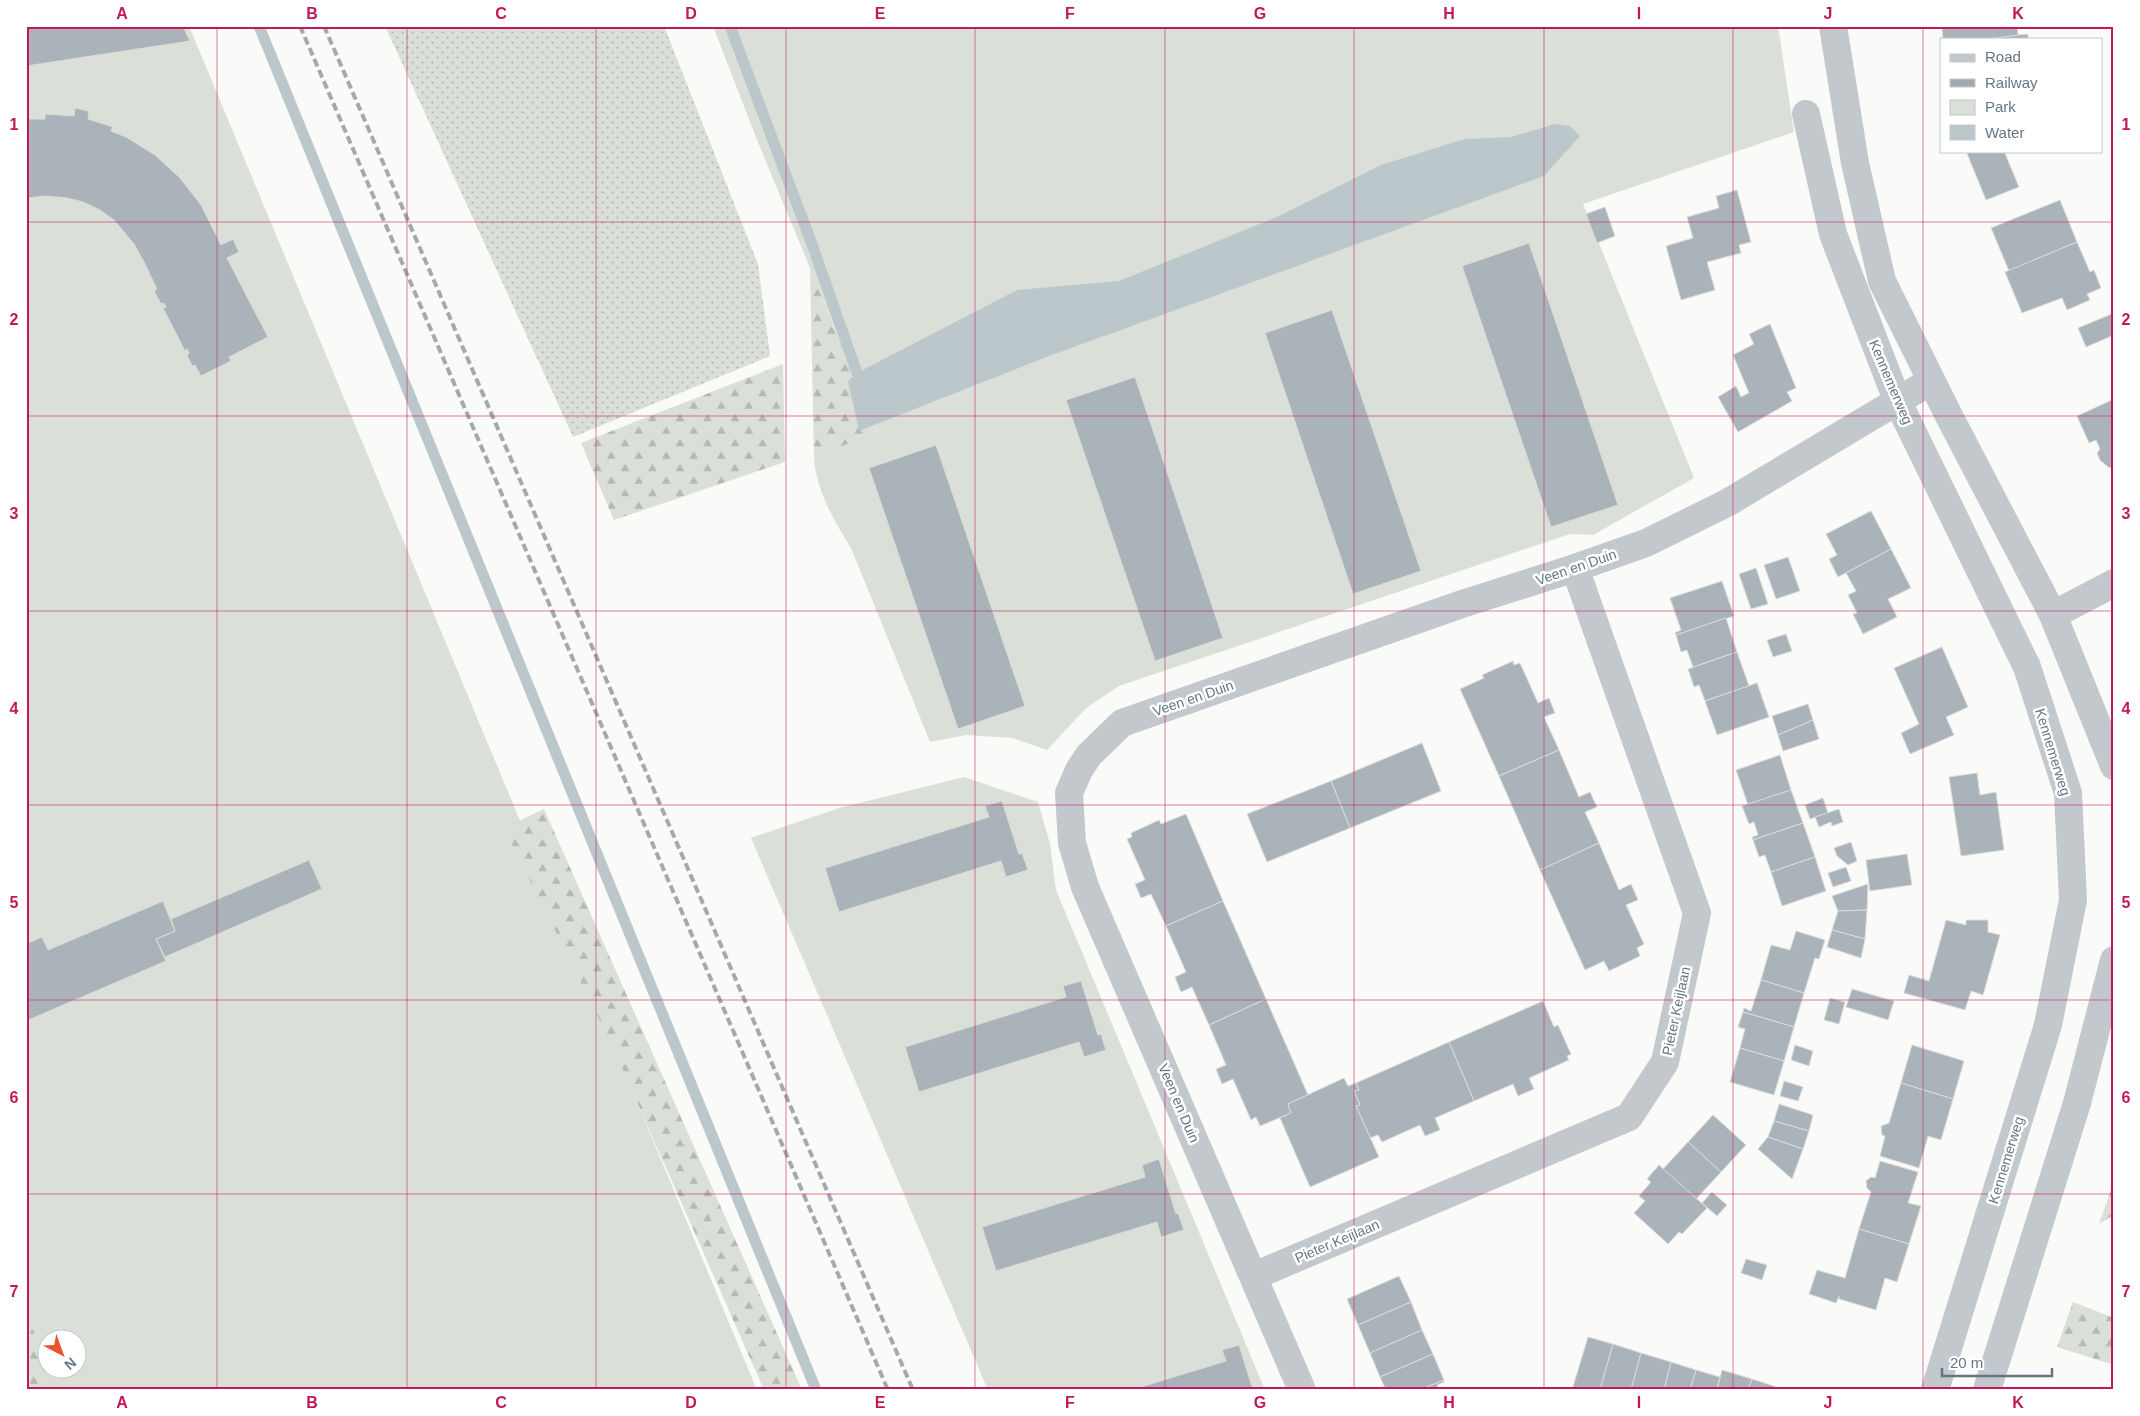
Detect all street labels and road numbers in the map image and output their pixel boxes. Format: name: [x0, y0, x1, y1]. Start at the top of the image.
street label: Kennemerweg: [1866, 337, 1916, 427]
street label: Veen en Duin: [1534, 546, 1618, 588]
street label: Veen en Duin: [1151, 677, 1235, 719]
street label: Kennemerweg: [2032, 706, 2074, 798]
street label: Pieter Keijlaan: [1659, 965, 1693, 1057]
street label: Veen en Duin: [1155, 1061, 1203, 1145]
street label: Kennemerweg: [1985, 1114, 2027, 1206]
street label: Pieter Keijlaan: [1292, 1216, 1382, 1266]

